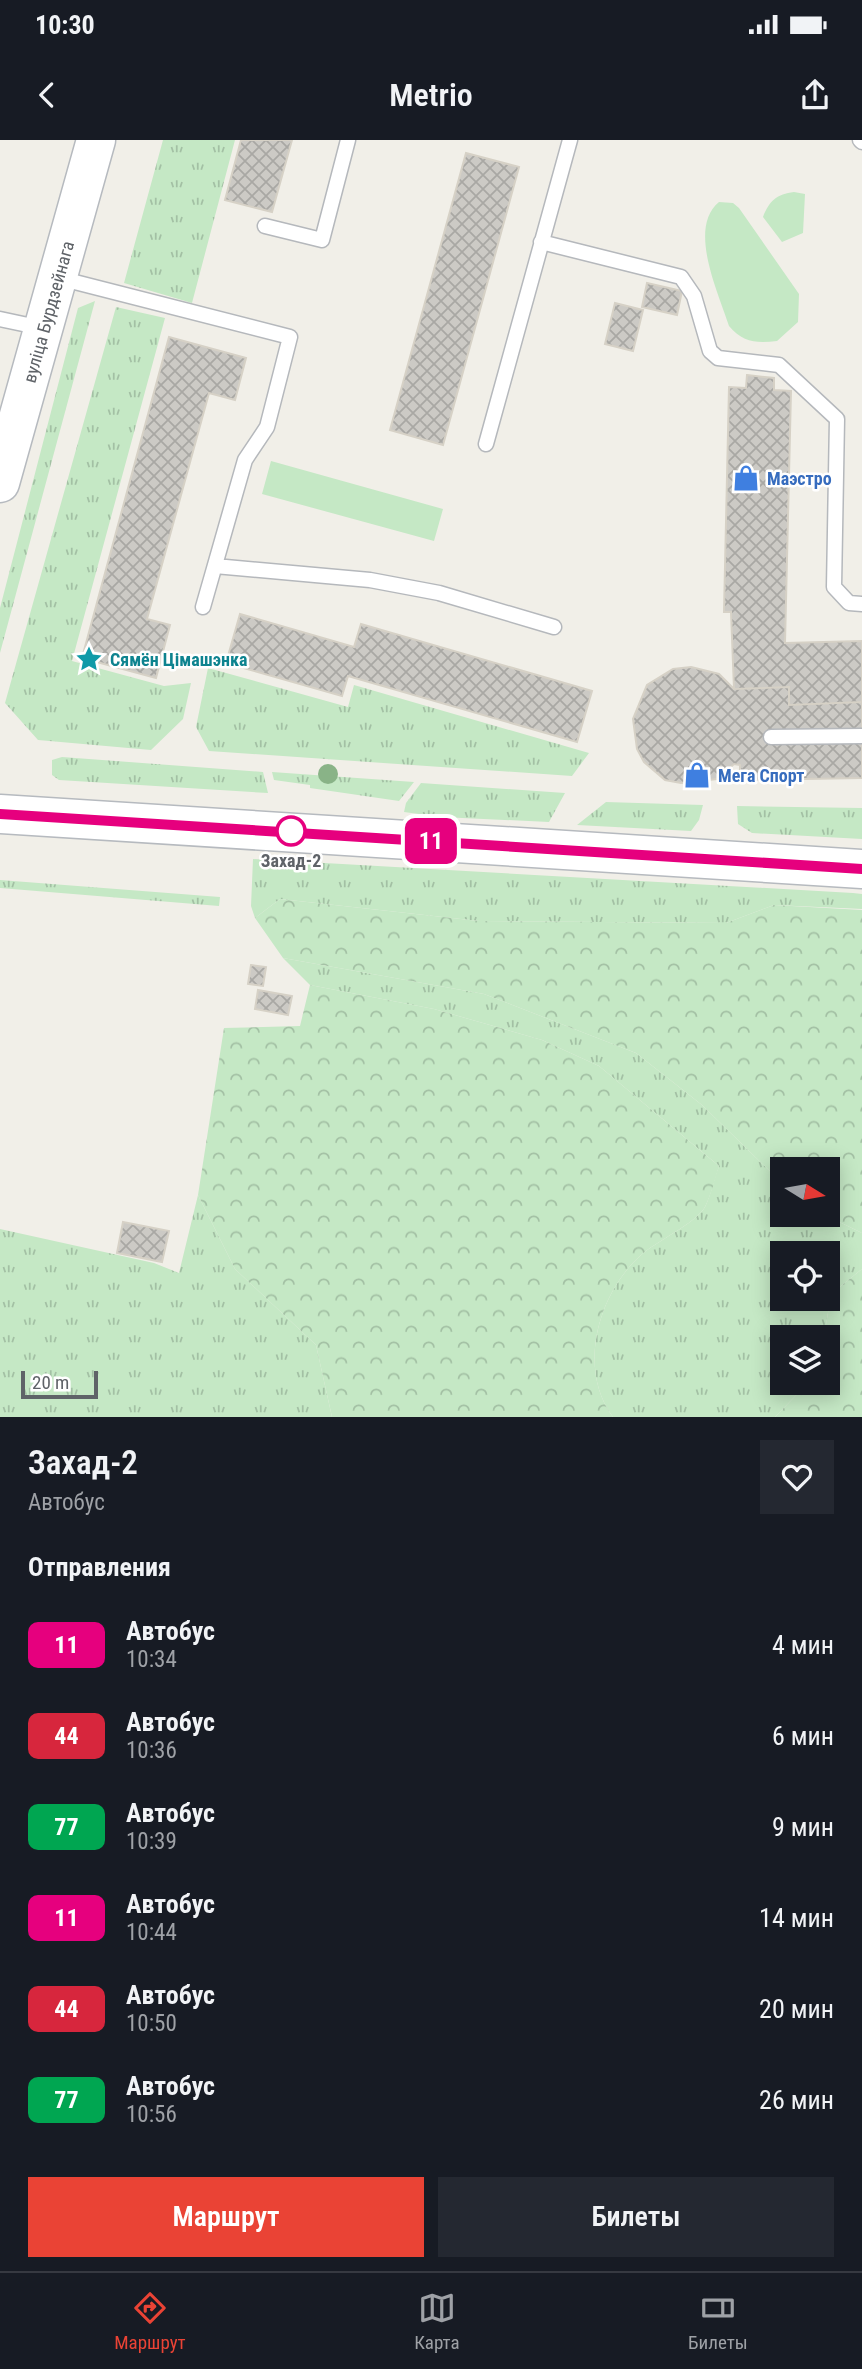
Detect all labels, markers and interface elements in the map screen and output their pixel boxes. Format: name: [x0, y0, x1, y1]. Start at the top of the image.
text: 10:30: [35, 10, 95, 40]
icon: back: [28, 76, 66, 114]
text: Metrio: [389, 76, 473, 114]
icon: share: [796, 76, 834, 114]
street label: вуліца Бурдзейнага: [18, 238, 78, 385]
shop icon: Маэстро: [731, 463, 761, 493]
place label: Маэстро: [767, 468, 832, 489]
place icon: Сямён Цімашэнка: [74, 644, 104, 674]
place label: Сямён Цімашэнка: [110, 649, 248, 670]
shop icon: Мега Спорт: [682, 760, 712, 790]
place label: Мега Спорт: [718, 765, 805, 786]
marker: Захад-2: [276, 816, 306, 846]
line badge: 11: [400, 818, 462, 864]
text: 11: [419, 827, 443, 855]
place label: Захад-2: [261, 850, 321, 871]
north arrow: [770, 1157, 840, 1227]
map controls: [770, 1157, 840, 1395]
button: locate: [770, 1241, 840, 1311]
button: layers: [770, 1325, 840, 1395]
scale bar: [21, 1368, 98, 1400]
text: 20 m: [32, 1371, 69, 1394]
button: heart: [760, 1440, 834, 1514]
text: Захад-2: [28, 1443, 138, 1482]
text: Автобус: [28, 1489, 105, 1516]
text: Отправления: [28, 1552, 171, 1582]
text: Автобус: [126, 1616, 215, 1646]
text: 4 мин: [772, 1630, 834, 1660]
text: 11: [54, 1631, 79, 1659]
text: 10:34: [126, 1646, 177, 1673]
text: Автобус: [126, 1707, 215, 1737]
text: 6 мин: [772, 1721, 834, 1751]
text: 44: [54, 1722, 79, 1750]
text: 10:36: [126, 1737, 177, 1764]
text: Автобус: [126, 1798, 215, 1828]
text: 9 мин: [772, 1812, 834, 1842]
text: 77: [54, 1813, 79, 1841]
text: 10:39: [126, 1828, 177, 1855]
text: Автобус: [126, 1889, 215, 1919]
text: 14 мин: [759, 1903, 834, 1933]
text: 11: [54, 1904, 79, 1932]
text: 10:44: [126, 1919, 177, 1946]
text: Автобус: [126, 1980, 215, 2010]
text: 20 мин: [759, 1994, 834, 2024]
text: 44: [54, 1995, 79, 2023]
text: 10:50: [126, 2010, 177, 2037]
text: Автобус: [126, 2071, 215, 2101]
text: 26 мин: [759, 2085, 834, 2115]
text: 77: [54, 2086, 79, 2114]
text: 10:56: [126, 2101, 177, 2128]
button: Маршрут: [28, 2177, 424, 2257]
button: Билеты: [438, 2177, 834, 2257]
tab: Маршрут: [114, 2289, 186, 2354]
tab: Карта: [414, 2289, 460, 2354]
tab: Билеты: [688, 2289, 748, 2354]

